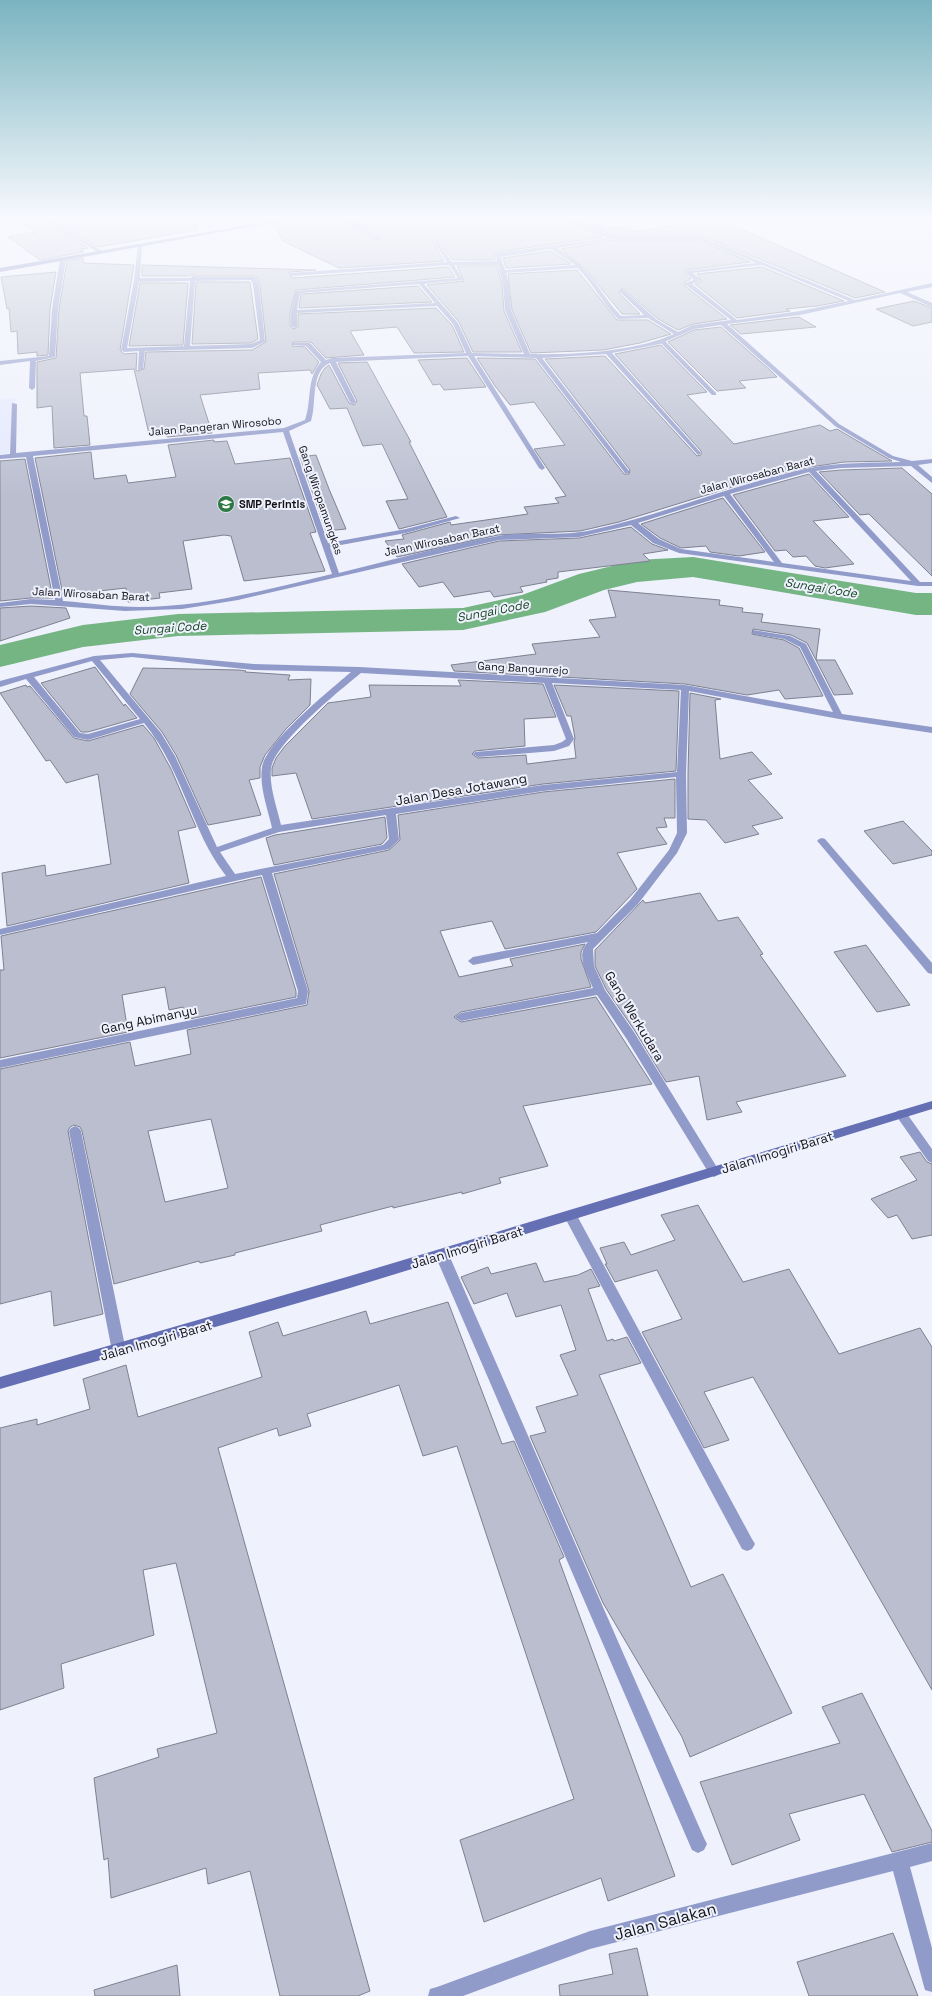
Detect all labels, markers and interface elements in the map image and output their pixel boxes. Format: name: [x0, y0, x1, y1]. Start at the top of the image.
street label: Jalan Pangeran Wirosobo: [148, 413, 282, 439]
street label: Gang Wiropamungkas: [296, 444, 346, 557]
street label: Jalan Wirosaban Barat: [698, 453, 816, 497]
school or university icon: SMP Perintis: [216, 494, 236, 514]
place label: SMP Perintis: [239, 497, 306, 511]
street label: Jalan Wirosaban Barat: [383, 521, 501, 559]
water label: Sungai Code: [784, 574, 859, 602]
street label: Jalan Wirosaban Barat: [32, 584, 150, 604]
water label: Sungai Code: [456, 596, 531, 626]
water label: Sungai Code: [133, 617, 208, 639]
street label: Gang Bangunrejo: [477, 659, 569, 677]
street label: Jalan Desa Jotawang: [394, 770, 528, 809]
street label: Gang Werkudara: [601, 968, 668, 1065]
street label: Gang Abimanyu: [100, 1001, 199, 1038]
street label: Jalan Imogiri Barat: [719, 1127, 835, 1178]
street label: Jalan Imogiri Barat: [409, 1222, 525, 1273]
street label: Jalan Imogiri Barat: [98, 1316, 214, 1365]
street label: Jalan Salakan: [612, 1898, 719, 1945]

